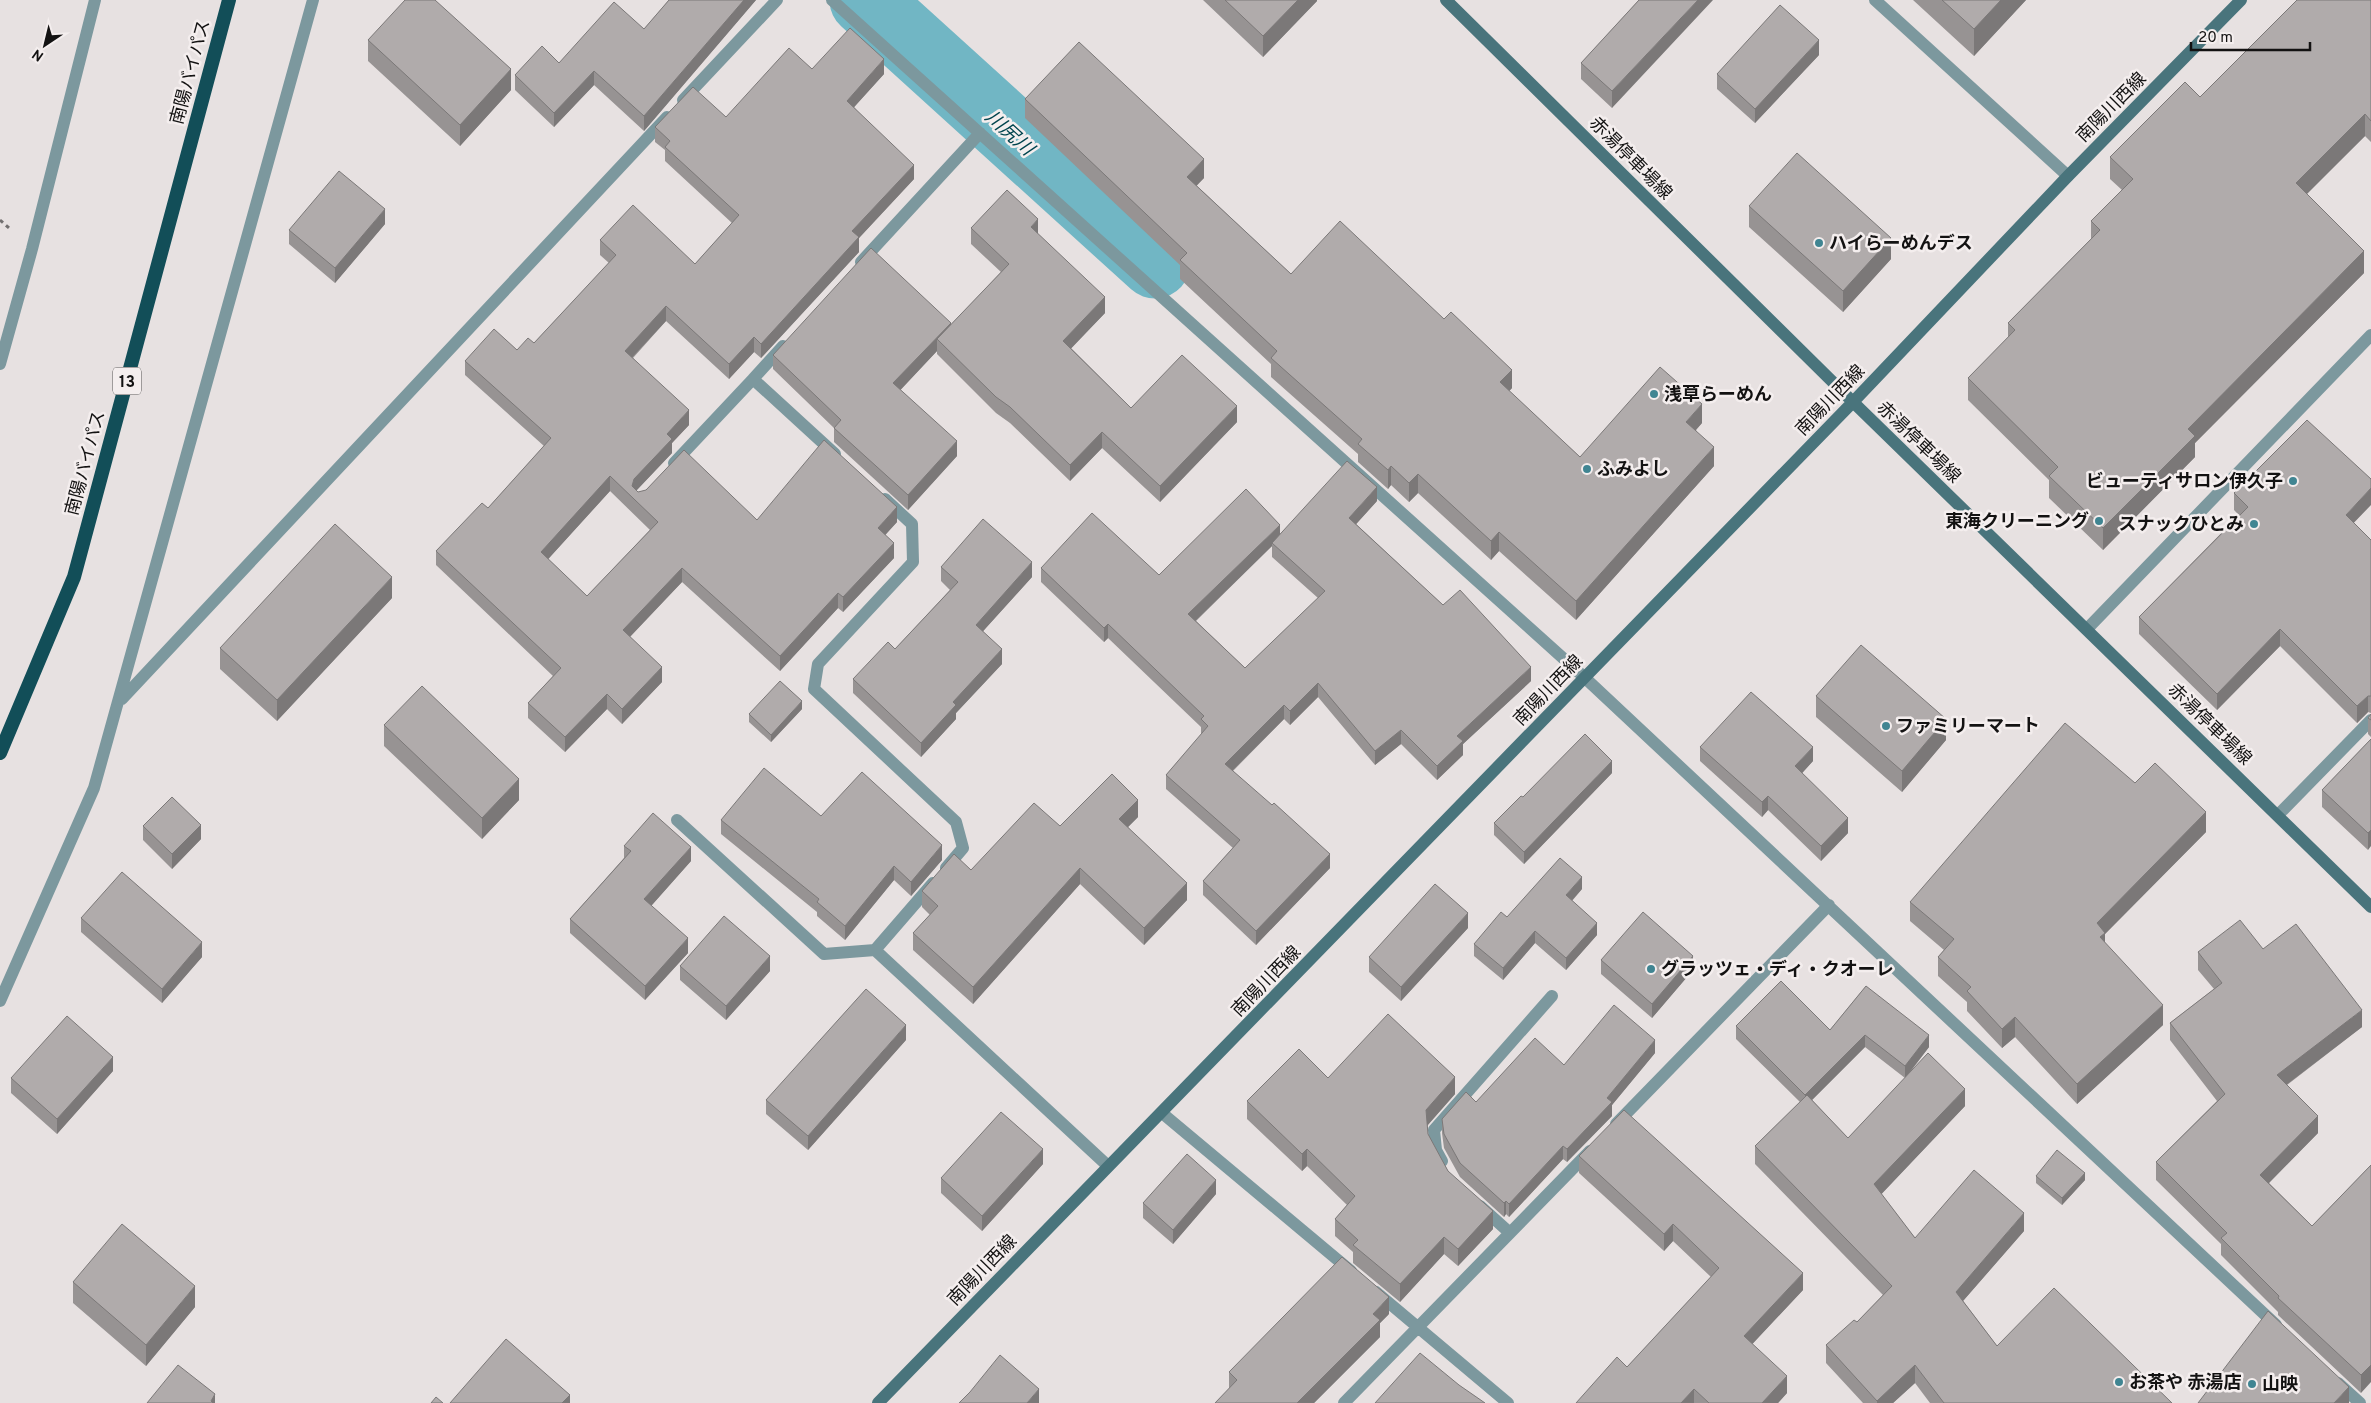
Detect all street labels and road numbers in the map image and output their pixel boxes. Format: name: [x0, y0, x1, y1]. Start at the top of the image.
street label: 南陽バイパス: [166, 17, 216, 127]
street label: 南陽川西線: [2072, 68, 2152, 148]
street label: 赤湯停車場線: [1584, 113, 1676, 205]
street label: 南陽川西線: [1792, 361, 1871, 441]
road number: 13: [113, 368, 141, 394]
street label: 赤湯停車場線: [1871, 397, 1965, 489]
street label: 南陽バイパス: [61, 408, 111, 518]
street label: 南陽川西線: [1510, 651, 1589, 731]
street label: 赤湯停車場線: [2162, 679, 2256, 771]
street label: 南陽川西線: [1228, 942, 1307, 1022]
street label: 南陽川西線: [944, 1231, 1023, 1311]

